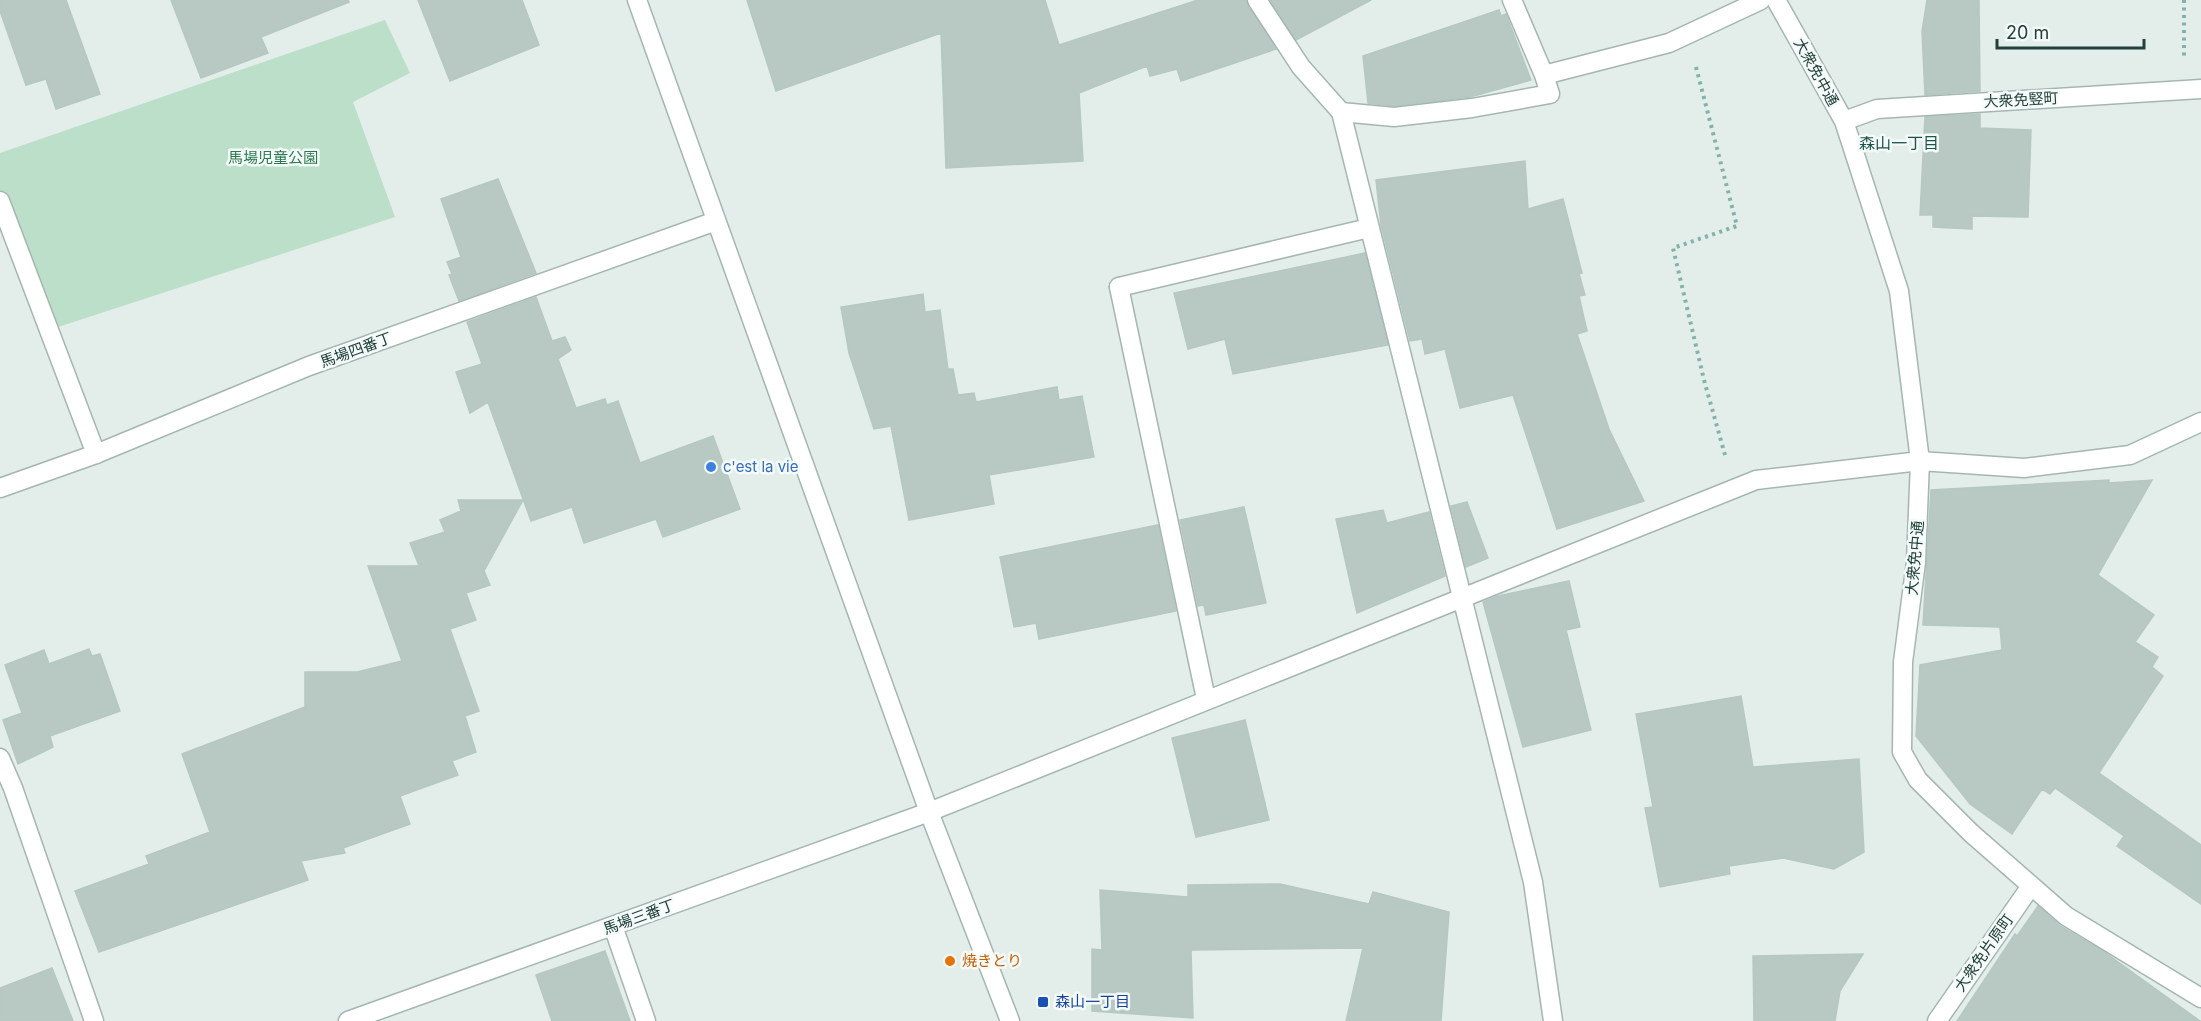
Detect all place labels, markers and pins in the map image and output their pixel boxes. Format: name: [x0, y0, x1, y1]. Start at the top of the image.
place label: c'est la vie: [723, 457, 799, 476]
marker: c'est la vie: [704, 460, 718, 474]
place label: 焼きとり: [962, 951, 1022, 970]
marker: 焼きとり: [943, 954, 957, 968]
place label: 森山一丁目: [1055, 992, 1130, 1011]
marker: 森山一丁目: [1036, 995, 1050, 1009]

